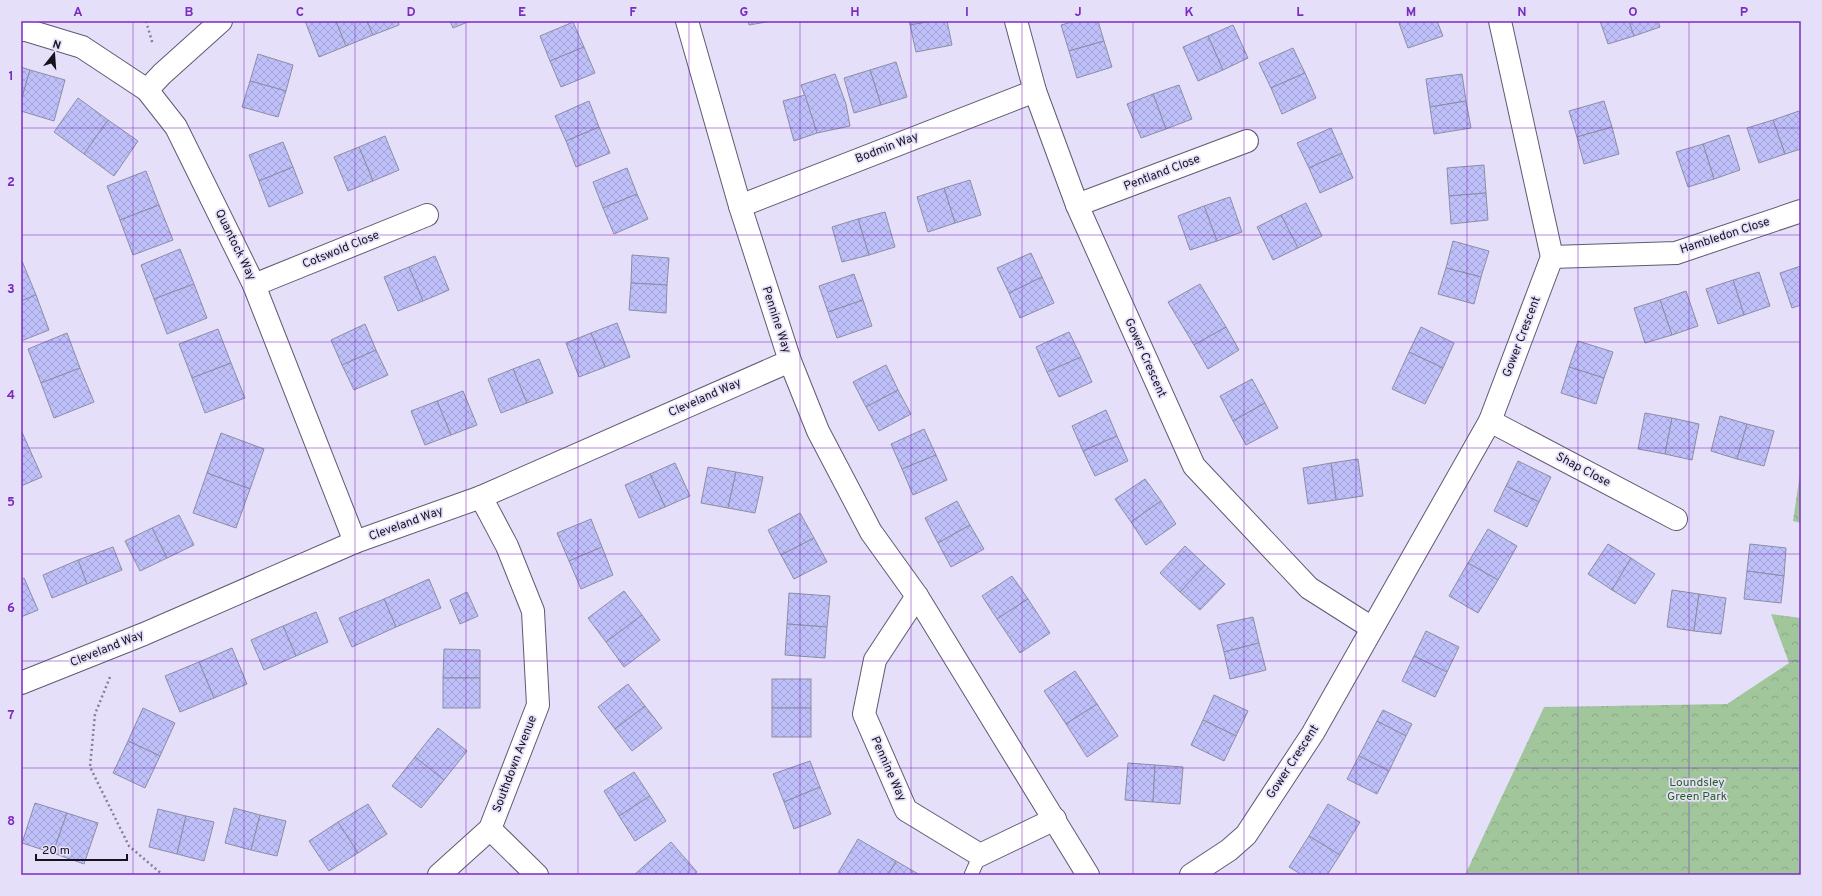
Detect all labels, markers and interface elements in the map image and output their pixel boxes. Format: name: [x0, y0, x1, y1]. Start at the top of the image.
text: A: [73, 5, 83, 21]
text: B: [185, 5, 194, 21]
text: C: [296, 5, 304, 21]
text: D: [406, 5, 416, 21]
text: E: [518, 5, 526, 21]
text: F: [629, 5, 637, 21]
text: G: [740, 5, 749, 21]
text: H: [850, 5, 860, 21]
text: I: [965, 5, 969, 21]
text: J: [1074, 5, 1082, 21]
text: K: [1184, 5, 1194, 21]
text: L: [1296, 5, 1304, 21]
text: M: [1406, 5, 1416, 21]
text: N: [1517, 5, 1527, 21]
text: O: [1628, 5, 1638, 21]
text: P: [1740, 5, 1749, 21]
north arrow: [34, 34, 74, 74]
text: N: [51, 38, 62, 53]
text: 1: [8, 69, 14, 85]
street label: Bodmin Way: [853, 129, 921, 167]
street label: Pentland Close: [1122, 151, 1202, 195]
text: 2: [7, 175, 15, 191]
street label: Quantock Way: [211, 207, 259, 283]
street label: Hambledon Close: [1678, 214, 1772, 258]
street label: Cotswold Close: [300, 227, 382, 273]
text: 3: [7, 282, 15, 298]
street label: Pennine Way: [758, 285, 794, 355]
street label: Gower Crescent: [1499, 294, 1545, 380]
street label: Gower Crescent: [1120, 316, 1170, 400]
street label: Cleveland Way: [666, 375, 744, 421]
text: 4: [7, 388, 15, 404]
street label: Shap Close: [1553, 449, 1613, 491]
text: 5: [7, 495, 15, 511]
street label: Cleveland Way: [367, 503, 445, 545]
text: 6: [7, 601, 15, 617]
street label: Cleveland Way: [68, 627, 146, 671]
text: 7: [8, 708, 15, 724]
street label: Southdown Avenue: [489, 713, 541, 815]
street label: Gower Crescent: [1263, 722, 1323, 802]
street label: Pennine Way: [867, 734, 909, 804]
park label: Loundsley Green Park: [1667, 775, 1727, 805]
text: 8: [7, 814, 15, 830]
scale bar: [36, 836, 127, 862]
text: 20 m: [42, 843, 70, 859]

